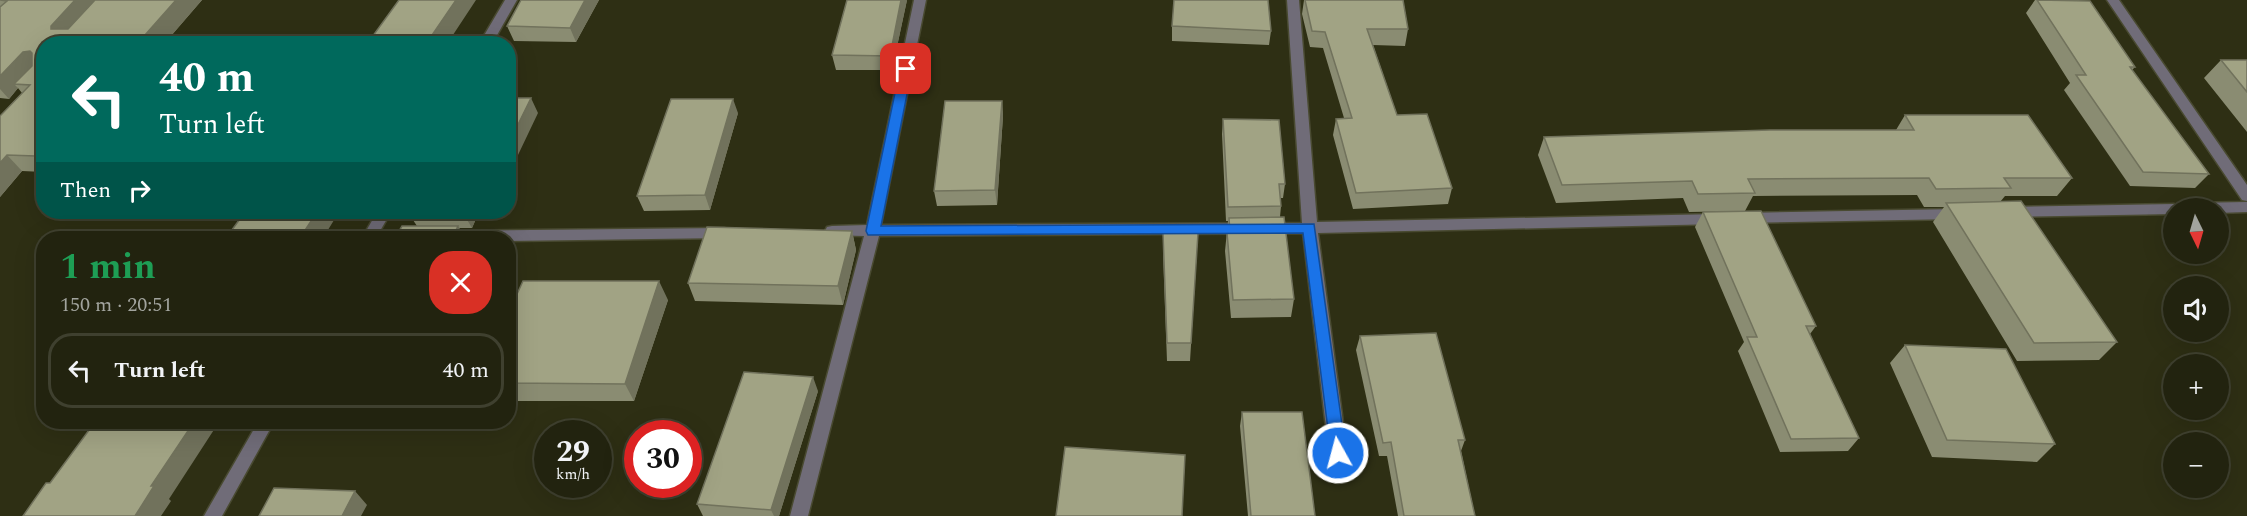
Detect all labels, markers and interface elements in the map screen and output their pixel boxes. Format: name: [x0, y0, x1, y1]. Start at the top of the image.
pin: [880, 43, 931, 94]
text: 40 m: [159, 47, 254, 110]
icon: arrive: [889, 52, 922, 85]
icon: left: [60, 60, 138, 138]
text: Turn left: [159, 104, 265, 146]
text: Then: [60, 174, 111, 207]
icon: right: [123, 174, 156, 207]
north arrow: [2163, 198, 2229, 264]
map controls: [2163, 198, 2229, 498]
text: 1 min: [60, 240, 156, 295]
button: close: [429, 251, 492, 314]
button: sound: [2163, 276, 2229, 342]
text: 150 m · 20:51: [60, 290, 172, 320]
icon: left: [63, 354, 96, 387]
text: Turn left: [114, 354, 206, 387]
text: 40 m: [443, 354, 489, 387]
button: +: [2163, 354, 2229, 420]
speed limit sign: 30: [624, 420, 702, 498]
position arrow: [1306, 421, 1370, 485]
text: 29: [556, 429, 590, 475]
button: −: [2163, 432, 2229, 498]
text: km/h: [556, 463, 590, 486]

